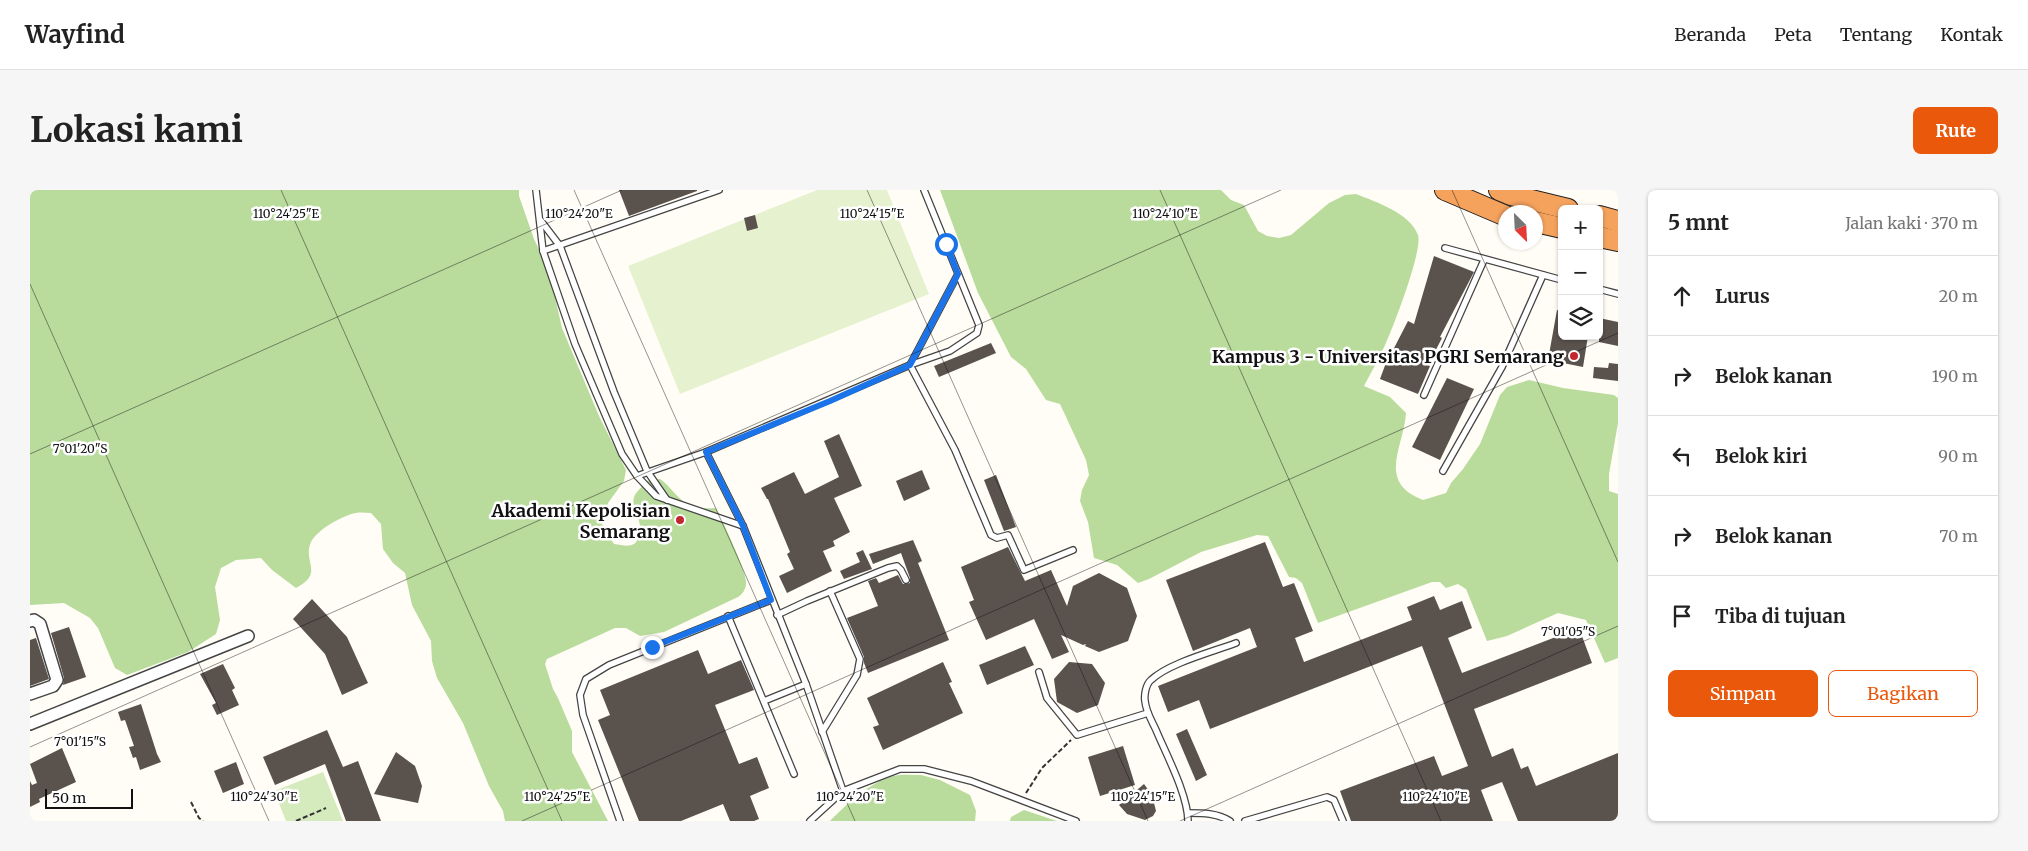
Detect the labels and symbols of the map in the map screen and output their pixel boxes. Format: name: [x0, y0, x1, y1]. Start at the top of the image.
north arrow: [1498, 205, 1543, 250]
text: 110°24'25"E: [253, 206, 319, 221]
text: 110°24'20"E: [545, 206, 613, 221]
text: 110°24'15"E: [840, 206, 905, 221]
text: 110°24'10"E: [1132, 206, 1198, 221]
route start: [935, 233, 958, 256]
place label: Kampus 3 - Universitas PGRI Semarang: [1212, 345, 1564, 368]
marker: Kampus 3 - Universitas PGRI Semarang: [1568, 350, 1580, 362]
text: 7°01'20"S: [53, 441, 107, 456]
place label: Akademi Kepolisian Semarang: [490, 499, 670, 543]
marker: Akademi Kepolisian Semarang: [674, 514, 686, 526]
text: 7°01'05"S: [1541, 624, 1595, 639]
route end: [641, 636, 664, 659]
text: 7°01'15"S: [54, 734, 106, 749]
scale bar: [45, 786, 132, 809]
text: 110°24'30"E: [230, 789, 298, 804]
text: 110°24'25"E: [524, 789, 590, 804]
text: 110°24'20"E: [816, 789, 884, 804]
text: 110°24'15"E: [1111, 789, 1176, 804]
text: 110°24'10"E: [1402, 789, 1468, 804]

